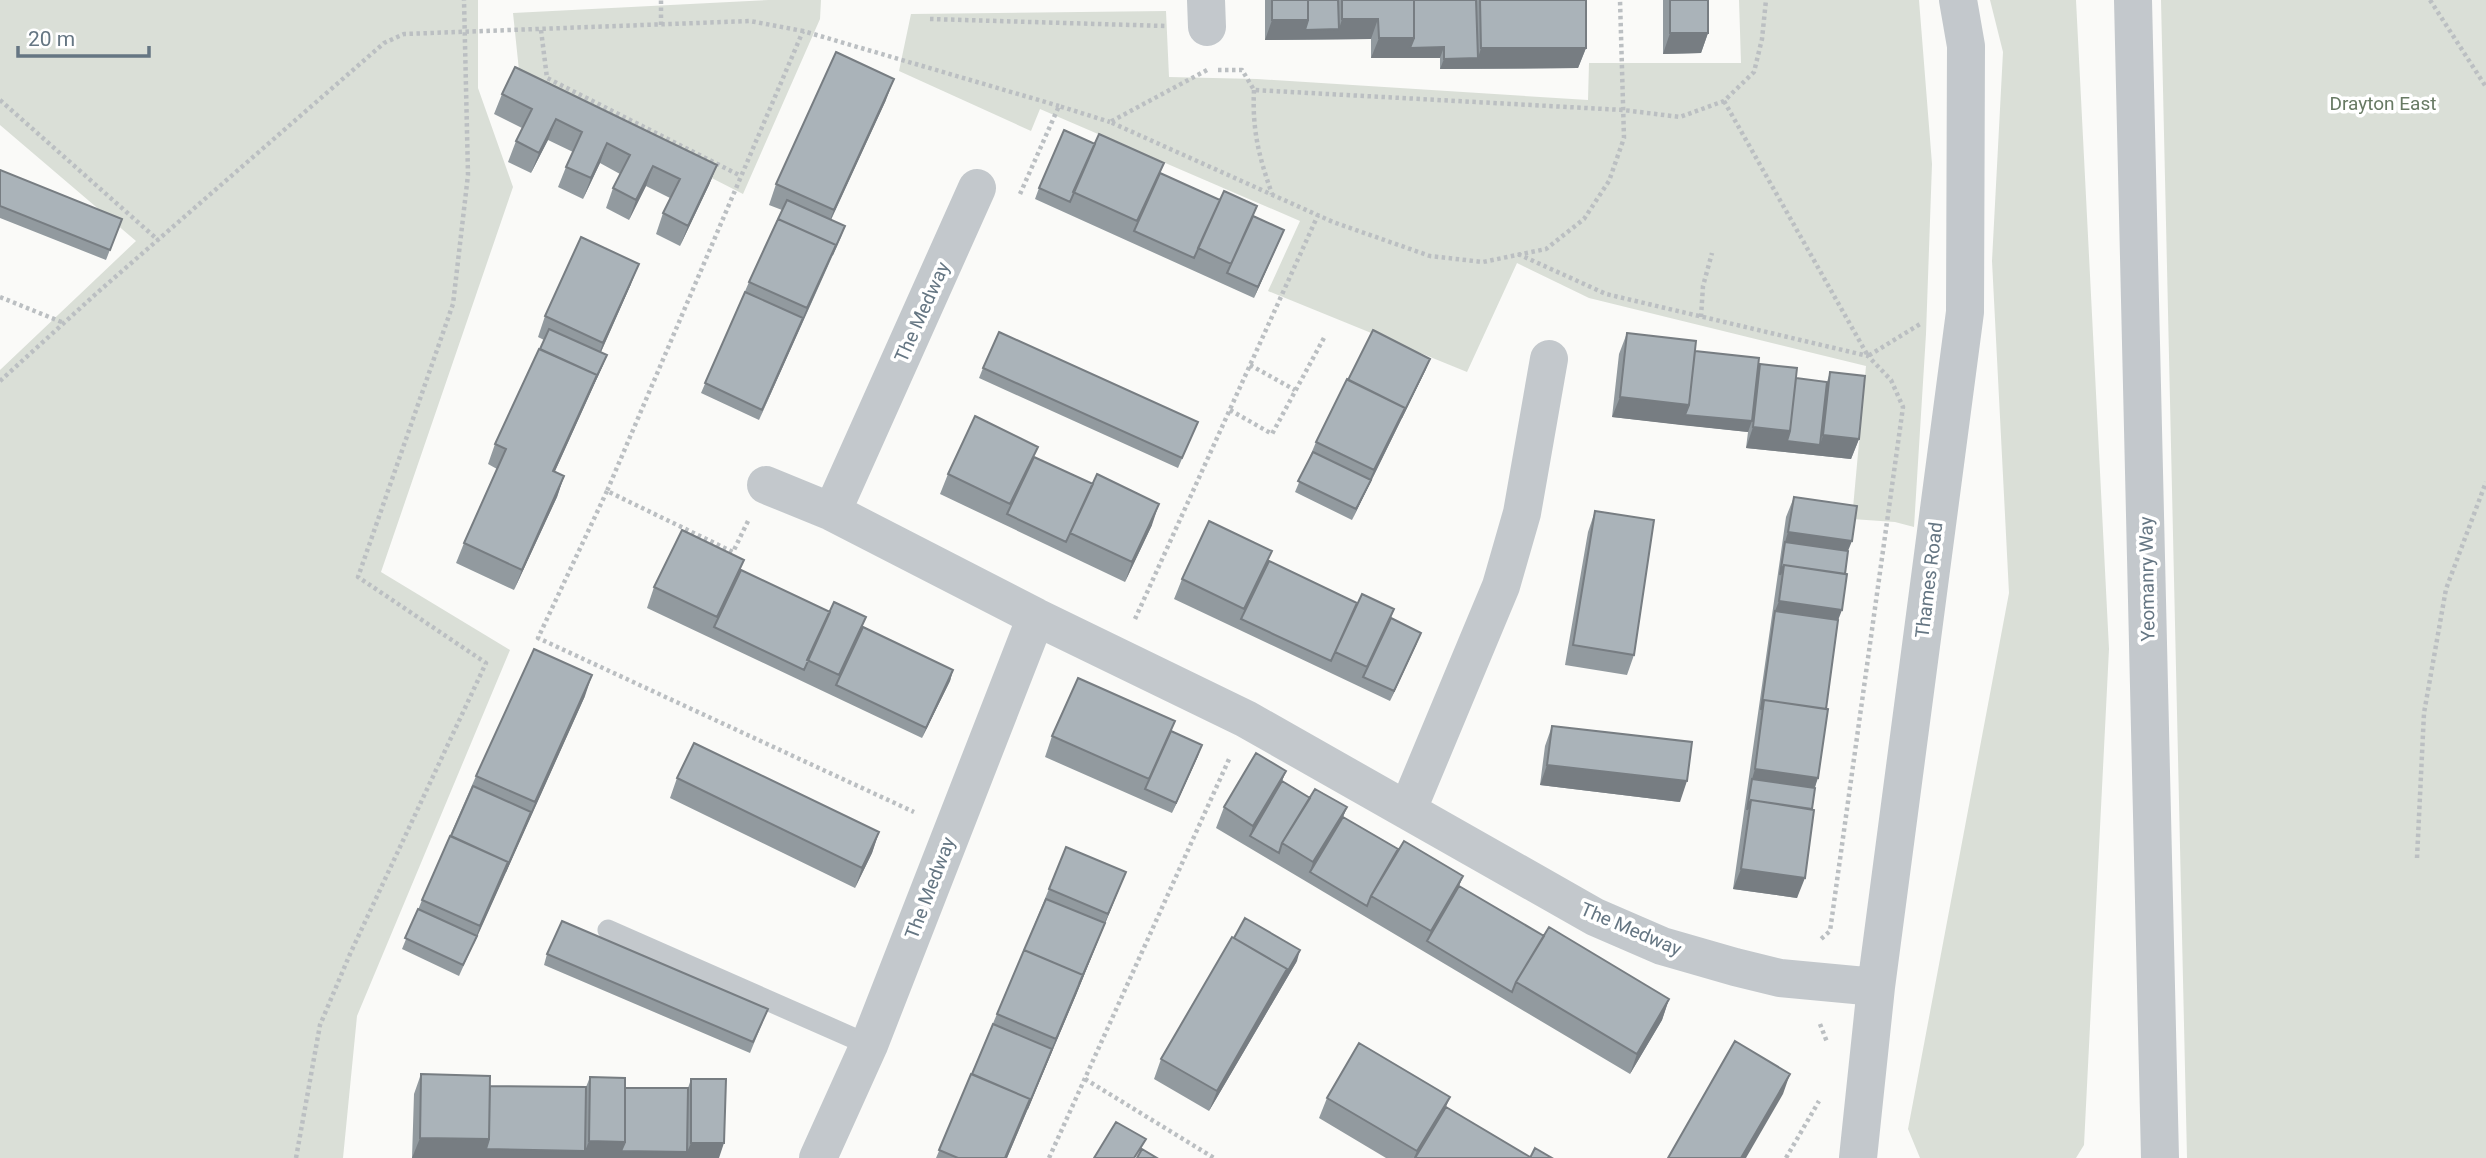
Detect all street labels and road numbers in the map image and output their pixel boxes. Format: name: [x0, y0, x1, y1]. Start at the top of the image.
street label: The Medway: [890, 258, 954, 366]
street label: Yeomanry Way: [2134, 516, 2160, 642]
street label: Thames Road: [1910, 521, 1948, 639]
street label: The Medway: [900, 834, 960, 942]
street label: The Medway: [1577, 897, 1685, 961]

